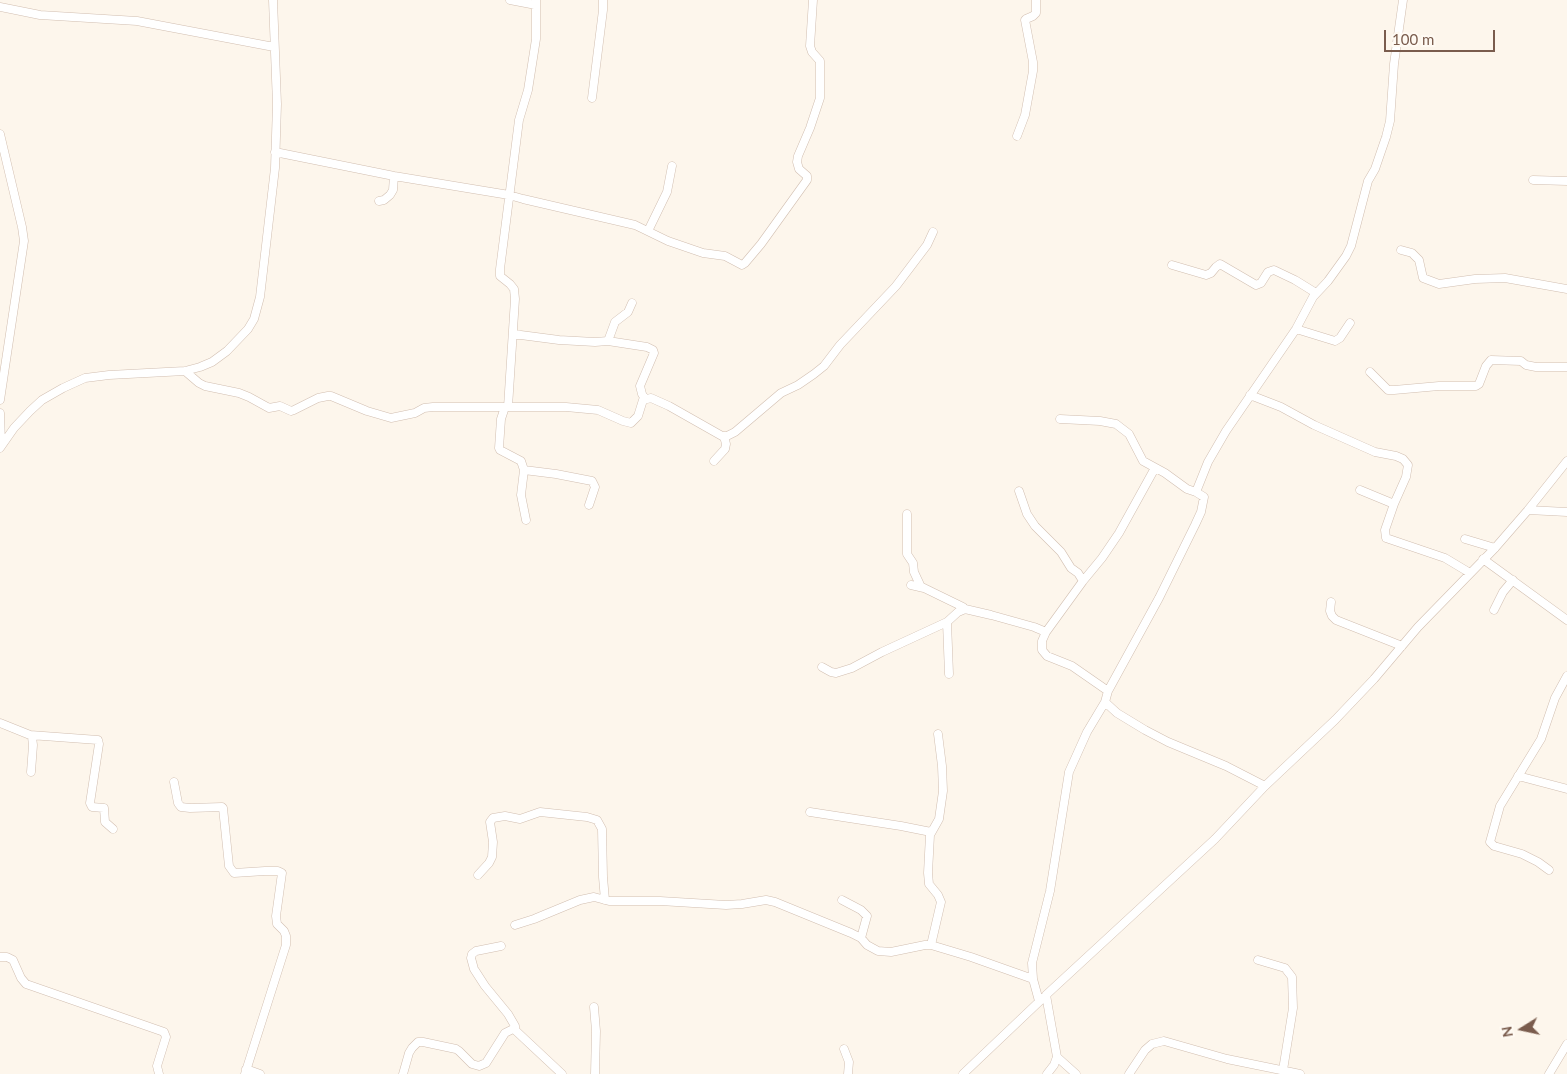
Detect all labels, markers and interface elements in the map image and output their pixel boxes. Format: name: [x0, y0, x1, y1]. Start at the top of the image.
scale bar: [1387, 20, 1498, 52]
text: 100 m: [1392, 30, 1434, 48]
north arrow: [1497, 1004, 1547, 1054]
text: N: [1497, 1025, 1516, 1038]

